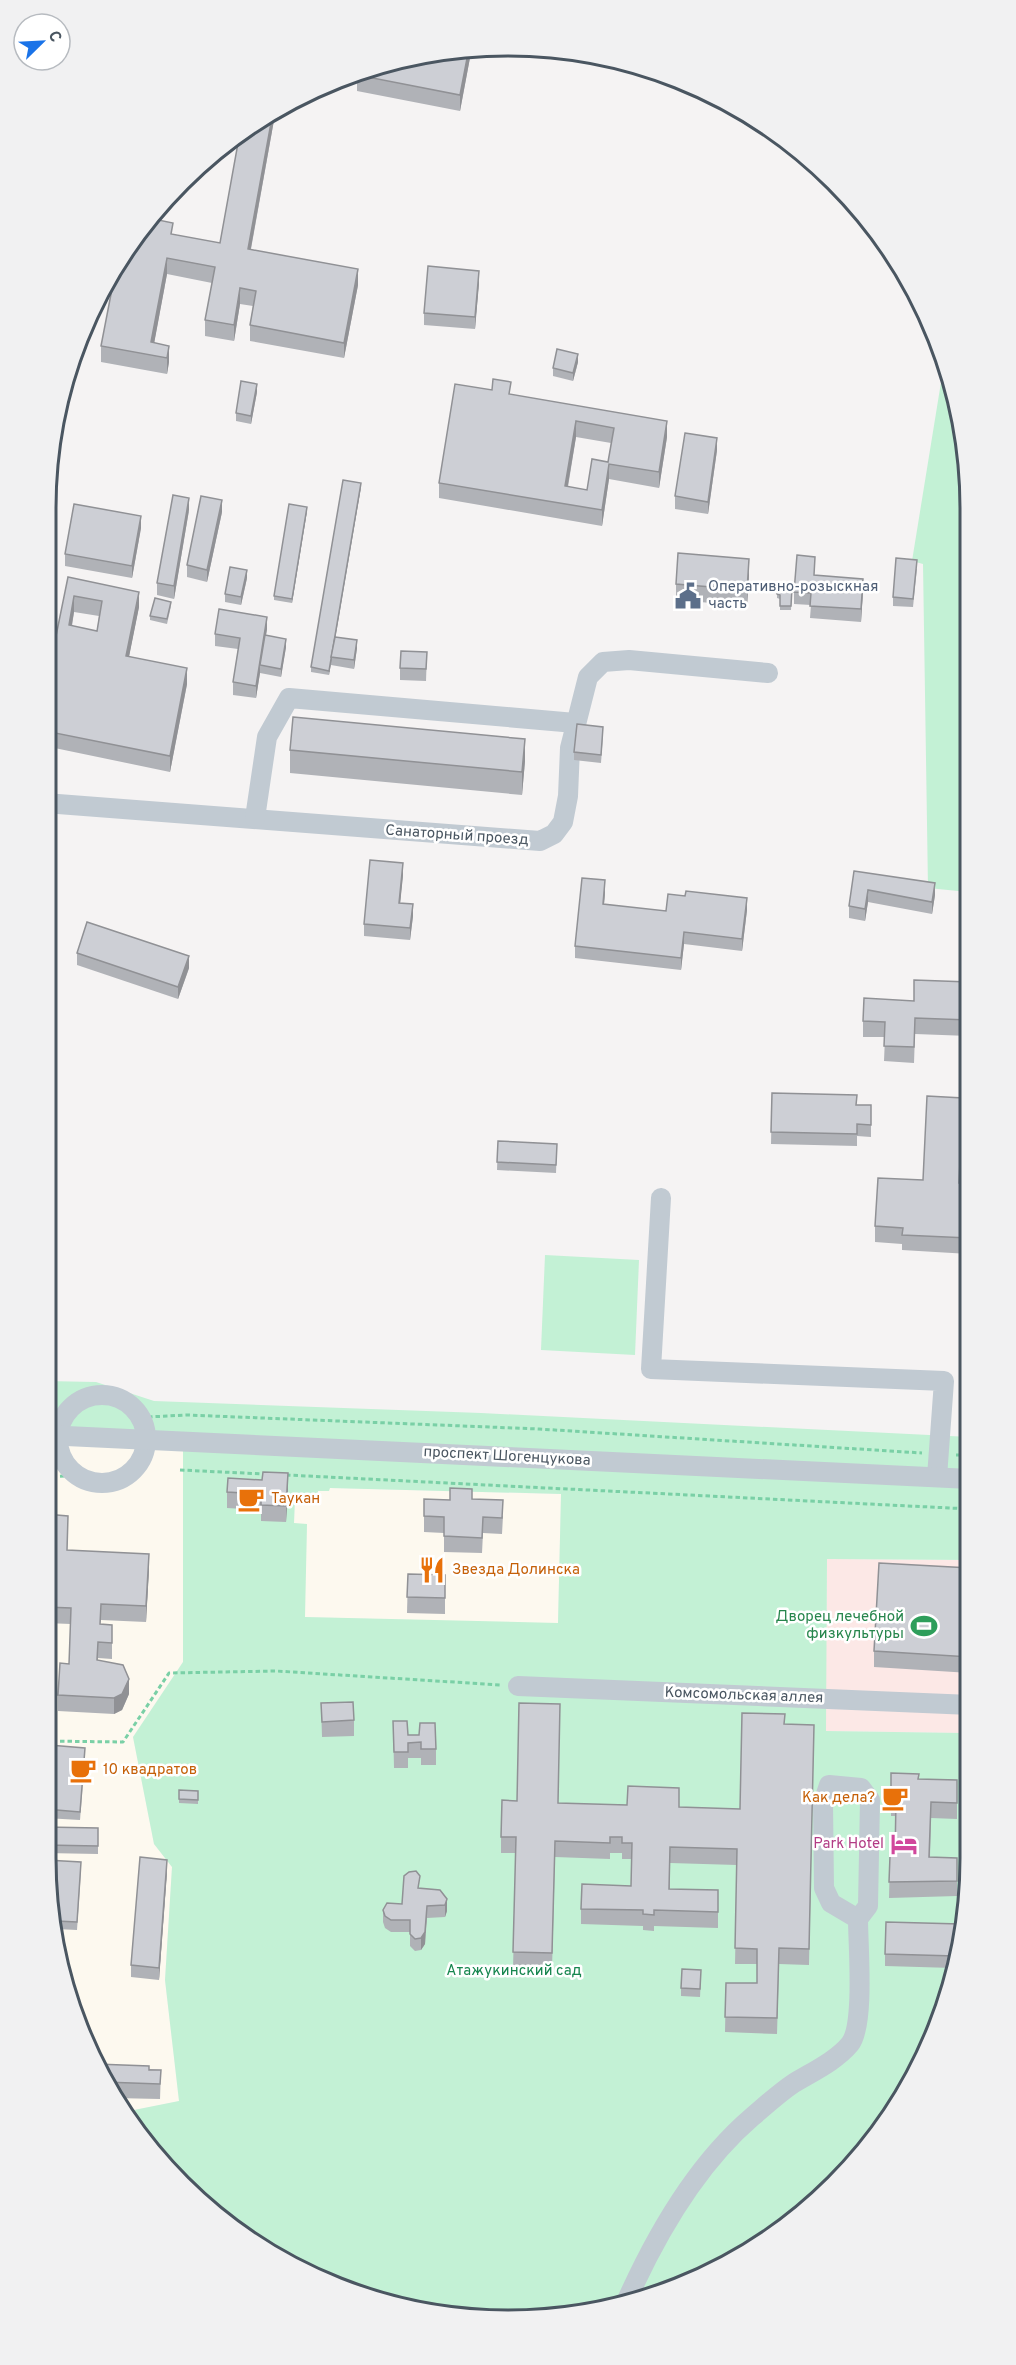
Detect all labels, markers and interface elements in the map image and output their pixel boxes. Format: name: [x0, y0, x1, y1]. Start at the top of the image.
north arrow: [12, 12, 72, 72]
text: С: [43, 28, 65, 45]
place label: Оперативно-розыскная часть: [708, 578, 878, 614]
public building icon: Оперативно-розыскная часть: [673, 581, 703, 611]
street label: Санаторный проезд: [385, 822, 529, 850]
street label: проспект Шогенцукова: [423, 1443, 591, 1471]
cafe icon: Таукан: [236, 1484, 266, 1514]
place label: Таукан: [271, 1490, 320, 1509]
restaurant icon: Звезда Долинска: [417, 1555, 447, 1585]
place label: Звезда Долинска: [452, 1561, 580, 1580]
place label: Дворец лечебной физкультуры: [776, 1608, 904, 1644]
sports icon: Дворец лечебной физкультуры: [909, 1611, 939, 1641]
street label: Комсомольская аллея: [664, 1684, 824, 1708]
cafe icon: 10 квадратов: [68, 1755, 98, 1785]
place label: 10 квадратов: [103, 1761, 197, 1780]
cafe icon: Как дела?: [880, 1783, 910, 1813]
place label: Как дела?: [802, 1789, 875, 1808]
hotel icon: Park Hotel: [889, 1829, 919, 1859]
place label: Park Hotel: [813, 1835, 884, 1854]
park label: Атажукинский сад: [446, 1962, 582, 1981]

